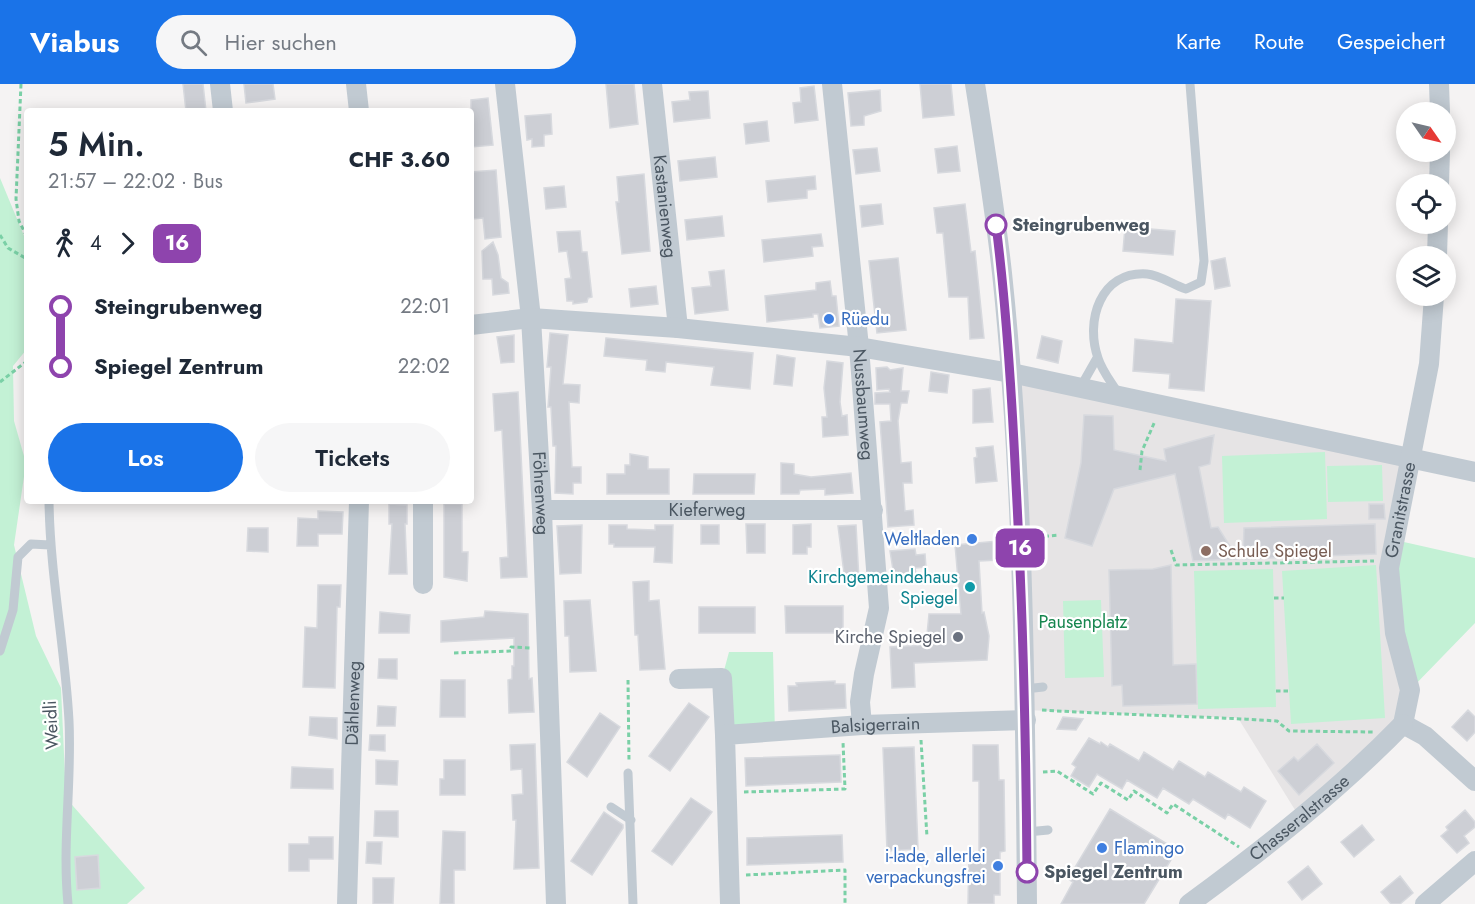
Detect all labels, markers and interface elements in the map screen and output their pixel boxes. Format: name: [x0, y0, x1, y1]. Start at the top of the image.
search box: [156, 15, 576, 69]
text: Viabus: [30, 22, 120, 63]
icon: search: [177, 26, 210, 59]
text: Hier suchen: [225, 26, 337, 58]
text: Karte: [1176, 27, 1221, 57]
text: Route: [1254, 27, 1304, 57]
text: Gespeichert: [1337, 27, 1445, 57]
north arrow: [1396, 102, 1456, 162]
map controls: [1396, 102, 1456, 306]
text: 5 Min.: [48, 121, 145, 168]
text: CHF 3.60: [349, 143, 450, 175]
street label: Kastanienweg: [647, 154, 683, 259]
text: 21:57 – 22:02 · Bus: [48, 167, 223, 196]
button: locate: [1396, 174, 1456, 234]
place label: Steingrubenweg: [1012, 212, 1150, 238]
marker: Steingrubenweg: [985, 214, 1007, 236]
icon: walk: [48, 227, 81, 260]
icon: forward: [111, 227, 144, 260]
text: 16: [165, 228, 189, 258]
text: 4: [90, 229, 102, 258]
button: layers: [1396, 246, 1456, 306]
text: Steingrubenweg: [94, 290, 262, 322]
text: 22:01: [400, 292, 450, 321]
place label: Rüedu: [841, 306, 890, 332]
marker: Rüedu: [822, 312, 836, 326]
street label: Nussbaumweg: [846, 348, 881, 461]
text: Spiegel Zentrum: [94, 350, 264, 382]
text: 22:02: [398, 352, 450, 381]
button: Los: [48, 423, 243, 492]
button: Tickets: [255, 423, 450, 492]
street label: Föhrenweg: [526, 451, 556, 536]
street label: Granitstrasse: [1378, 460, 1423, 560]
street label: Kieferweg: [669, 497, 745, 523]
place label: Weltladen: [884, 526, 960, 552]
line badge: 16: [993, 528, 1047, 568]
marker: Weltladen: [965, 532, 979, 546]
text: 16: [1008, 533, 1032, 563]
place label: Schule Spiegel: [1218, 538, 1332, 564]
marker: Schule Spiegel: [1199, 544, 1213, 558]
place label: Kirchgemeindehaus Spiegel: [808, 564, 958, 611]
marker: Kirchgemeindehaus Spiegel: [963, 580, 977, 594]
park label: Pausenplatz: [1038, 609, 1128, 635]
place label: Kirche Spiegel: [835, 624, 946, 650]
marker: Kirche Spiegel: [951, 630, 965, 644]
street label: Dählenweg: [339, 660, 367, 746]
street label: Weidli: [37, 700, 65, 750]
street label: Balsigerrain: [830, 710, 921, 740]
street label: Chasseralstrasse: [1244, 768, 1355, 867]
place label: Flamingo: [1114, 835, 1184, 861]
marker: Flamingo: [1095, 841, 1109, 855]
place label: i-lade, allerlei verpackungsfrei: [866, 843, 986, 890]
marker: i-lade, allerlei verpackungsfrei: [991, 859, 1005, 873]
place label: Spiegel Zentrum: [1044, 859, 1183, 885]
marker: Spiegel Zentrum: [1016, 861, 1038, 883]

